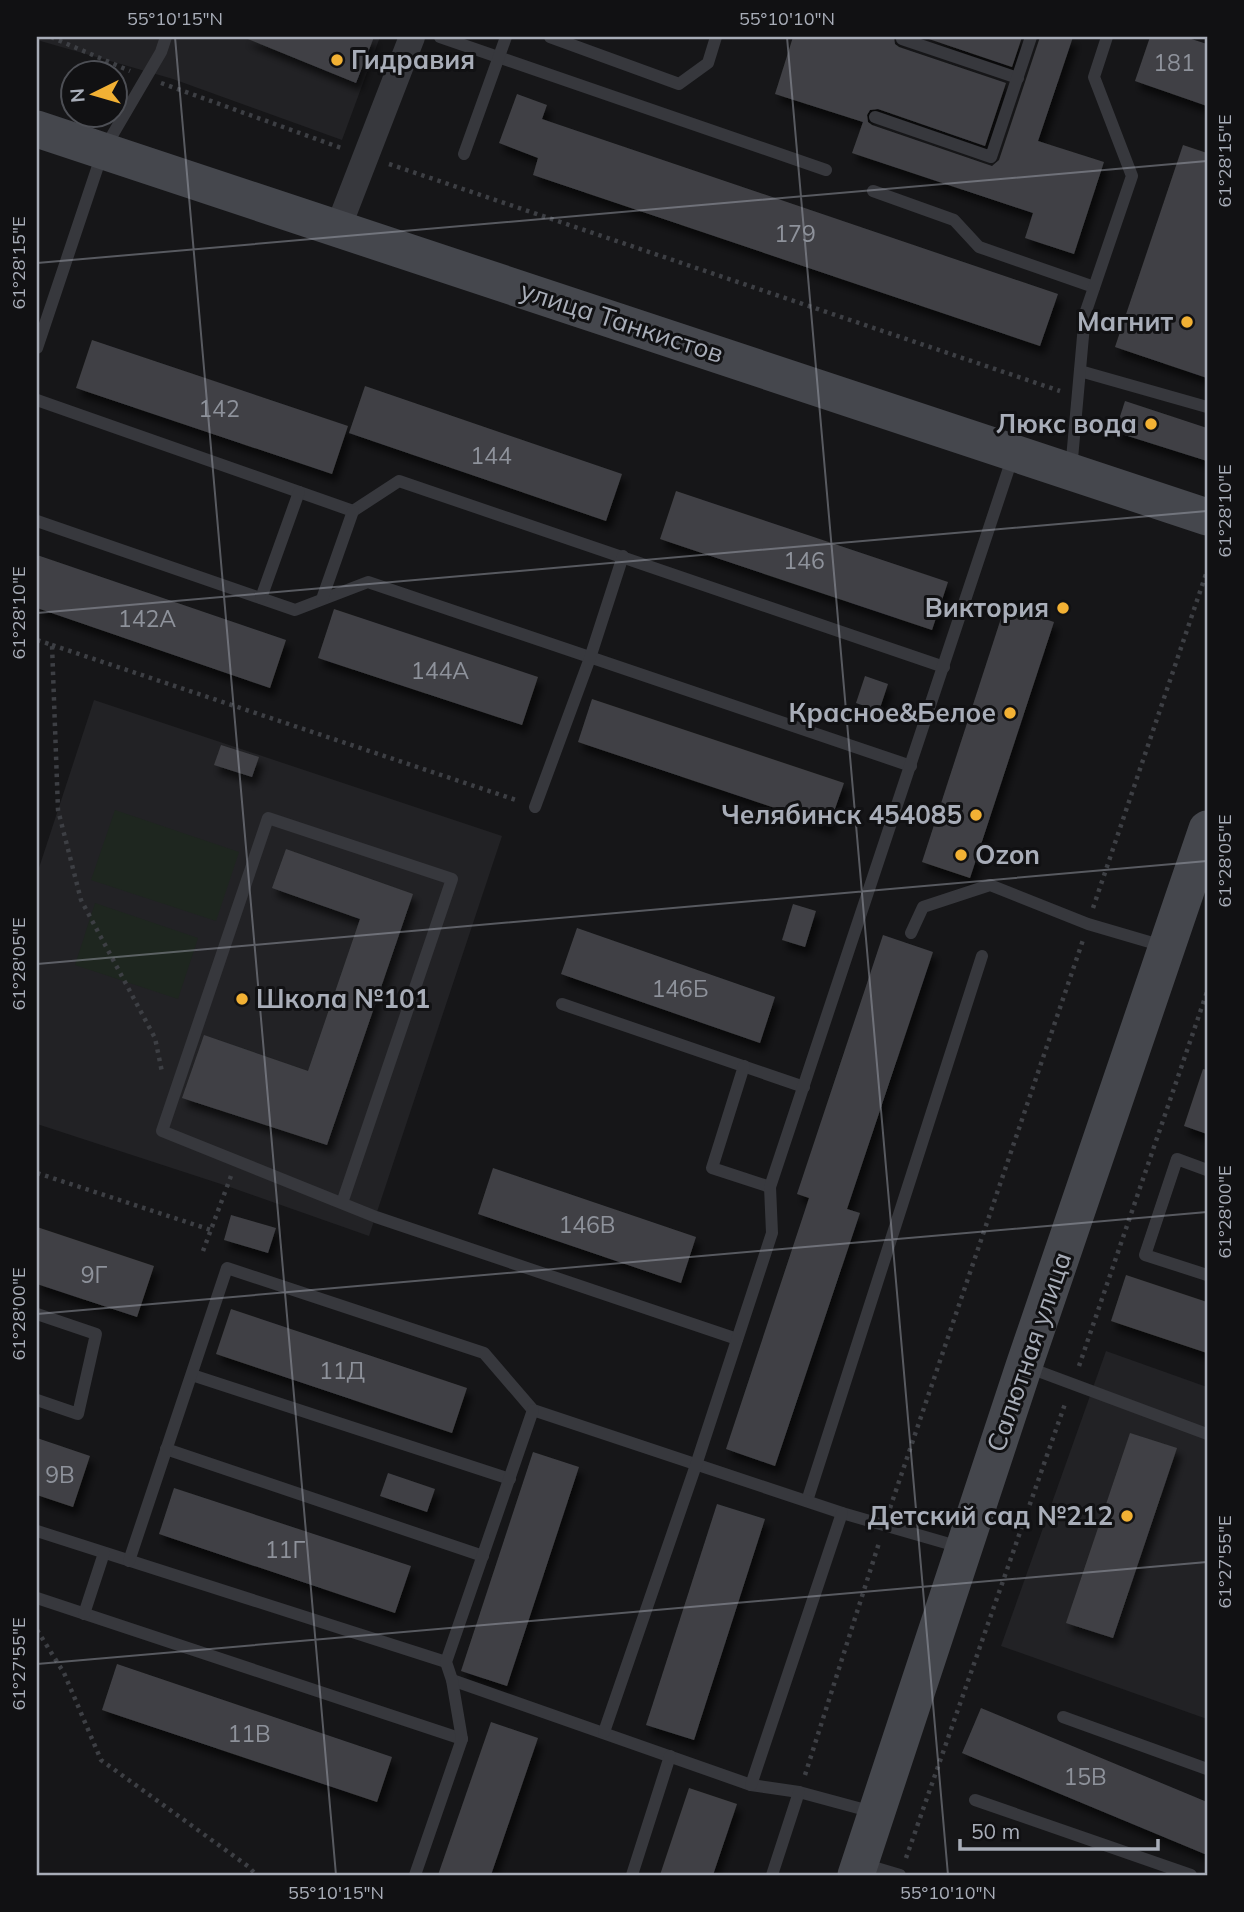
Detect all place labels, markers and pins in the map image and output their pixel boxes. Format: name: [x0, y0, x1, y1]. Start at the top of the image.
place label: Гидравия: [351, 43, 475, 76]
marker: Гидравия: [329, 52, 345, 68]
place label: Магнит: [1077, 305, 1173, 338]
marker: Магнит: [1179, 314, 1195, 330]
place label: Люкс вода: [996, 407, 1137, 440]
marker: Люкс вода: [1143, 416, 1159, 432]
place label: Виктория: [925, 591, 1049, 624]
marker: Виктория: [1055, 600, 1071, 616]
place label: Красное&Белое: [789, 696, 996, 729]
marker: Красное&Белое: [1002, 705, 1018, 721]
place label: Челябинск 454085: [721, 798, 962, 831]
marker: Челябинск 454085: [968, 807, 984, 823]
place label: Ozon: [975, 838, 1040, 871]
marker: Ozon: [953, 847, 969, 863]
place label: Школа №101: [256, 982, 430, 1015]
marker: Школа №101: [234, 991, 250, 1007]
place label: Детский сад №212: [868, 1499, 1113, 1532]
marker: Детский сад №212: [1119, 1508, 1135, 1524]

